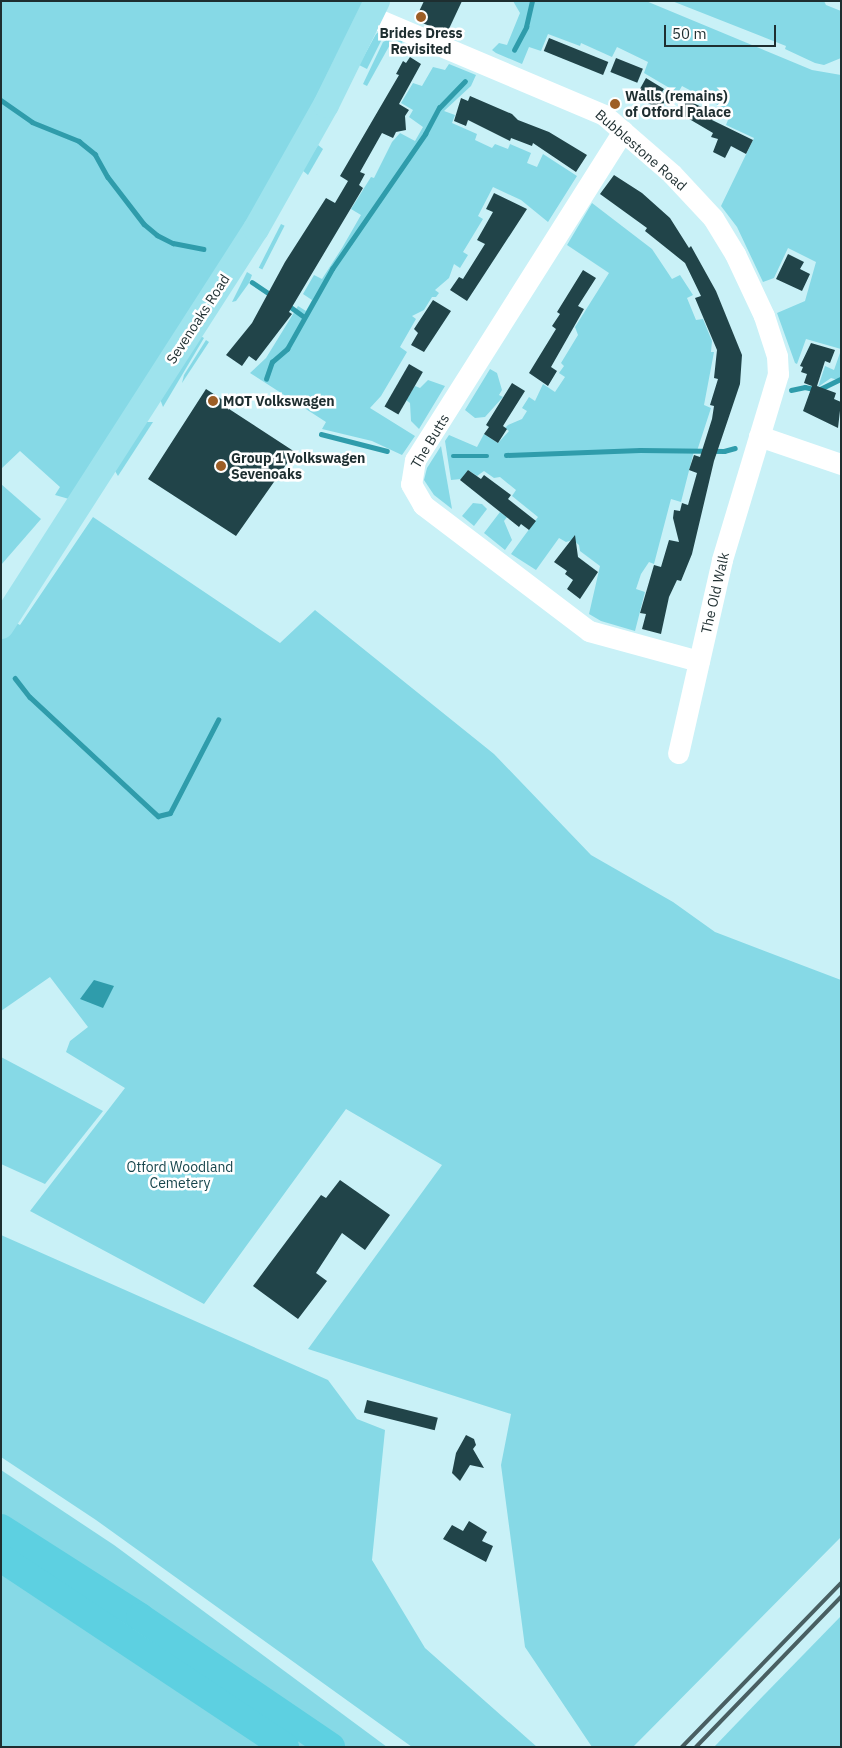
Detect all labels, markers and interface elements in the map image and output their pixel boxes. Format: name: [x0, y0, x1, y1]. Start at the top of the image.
marker: Brides Dress Revisited: [415, 11, 427, 23]
scale bar: [667, 15, 780, 47]
text: 50 m: [672, 24, 707, 43]
place label: Brides Dress Revisited: [380, 25, 462, 58]
place label: Walls (remains) of Otford Palace: [625, 88, 731, 120]
marker: Walls (remains) of Otford Palace: [609, 98, 621, 110]
street label: Bubblestone Road: [592, 106, 690, 194]
street label: Sevenoaks Road: [163, 271, 233, 367]
place label: MOT Volkswagen: [223, 393, 335, 409]
marker: MOT Volkswagen: [207, 395, 219, 407]
street label: The Butts: [407, 411, 453, 471]
place label: Group 1 Volkswagen Sevenoaks: [231, 450, 365, 482]
marker: Group 1 Volkswagen Sevenoaks: [215, 460, 227, 472]
street label: The Old Walk: [697, 551, 733, 635]
park label: Otford Woodland Cemetery: [127, 1159, 233, 1192]

